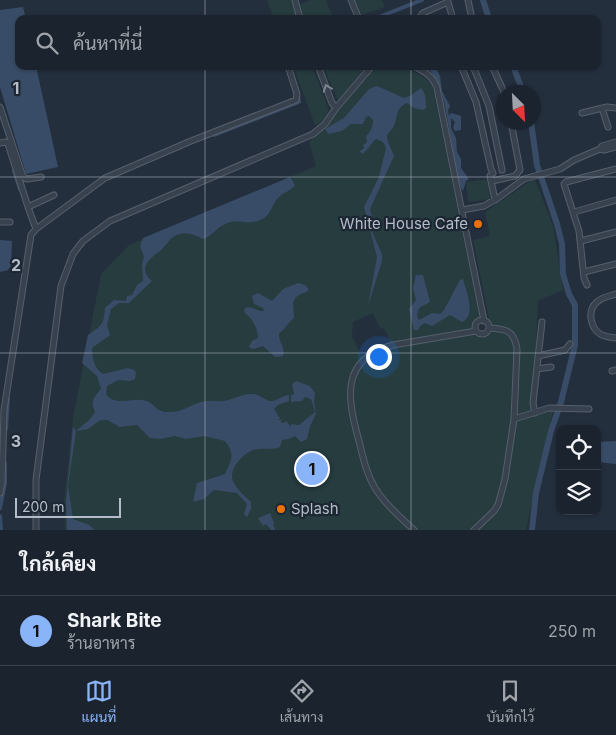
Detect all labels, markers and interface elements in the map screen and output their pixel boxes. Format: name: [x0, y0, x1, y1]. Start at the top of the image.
search box: [15, 15, 601, 70]
icon: search: [33, 29, 61, 57]
text: ค้นหาที่นี่: [73, 32, 142, 55]
text: 1: [13, 78, 19, 98]
one-way arrow: [322, 84, 333, 93]
north arrow: [496, 85, 541, 130]
place label: White House Cafe: [340, 214, 468, 233]
marker: White House Cafe: [472, 218, 484, 230]
text: 2: [11, 255, 21, 275]
your location: [366, 344, 392, 370]
map controls: [556, 425, 601, 515]
button: locate: [556, 425, 601, 470]
text: 3: [11, 431, 21, 451]
pin: 1: [296, 450, 328, 488]
button: layers: [556, 470, 601, 515]
scale bar: [15, 495, 121, 518]
text: 200 m: [22, 498, 64, 515]
place label: Splash: [291, 499, 339, 518]
marker: Splash: [275, 503, 287, 515]
text: ใกล้เคียง: [20, 551, 96, 576]
text: Shark Bite: [67, 609, 162, 632]
text: 1: [33, 621, 39, 641]
text: 250 m: [548, 621, 596, 641]
text: ร้านอาหาร: [67, 633, 136, 653]
tab: แผนที่: [82, 677, 117, 725]
tab: เส้นทาง: [280, 677, 323, 725]
tab: บันทึกไว้: [487, 677, 534, 725]

